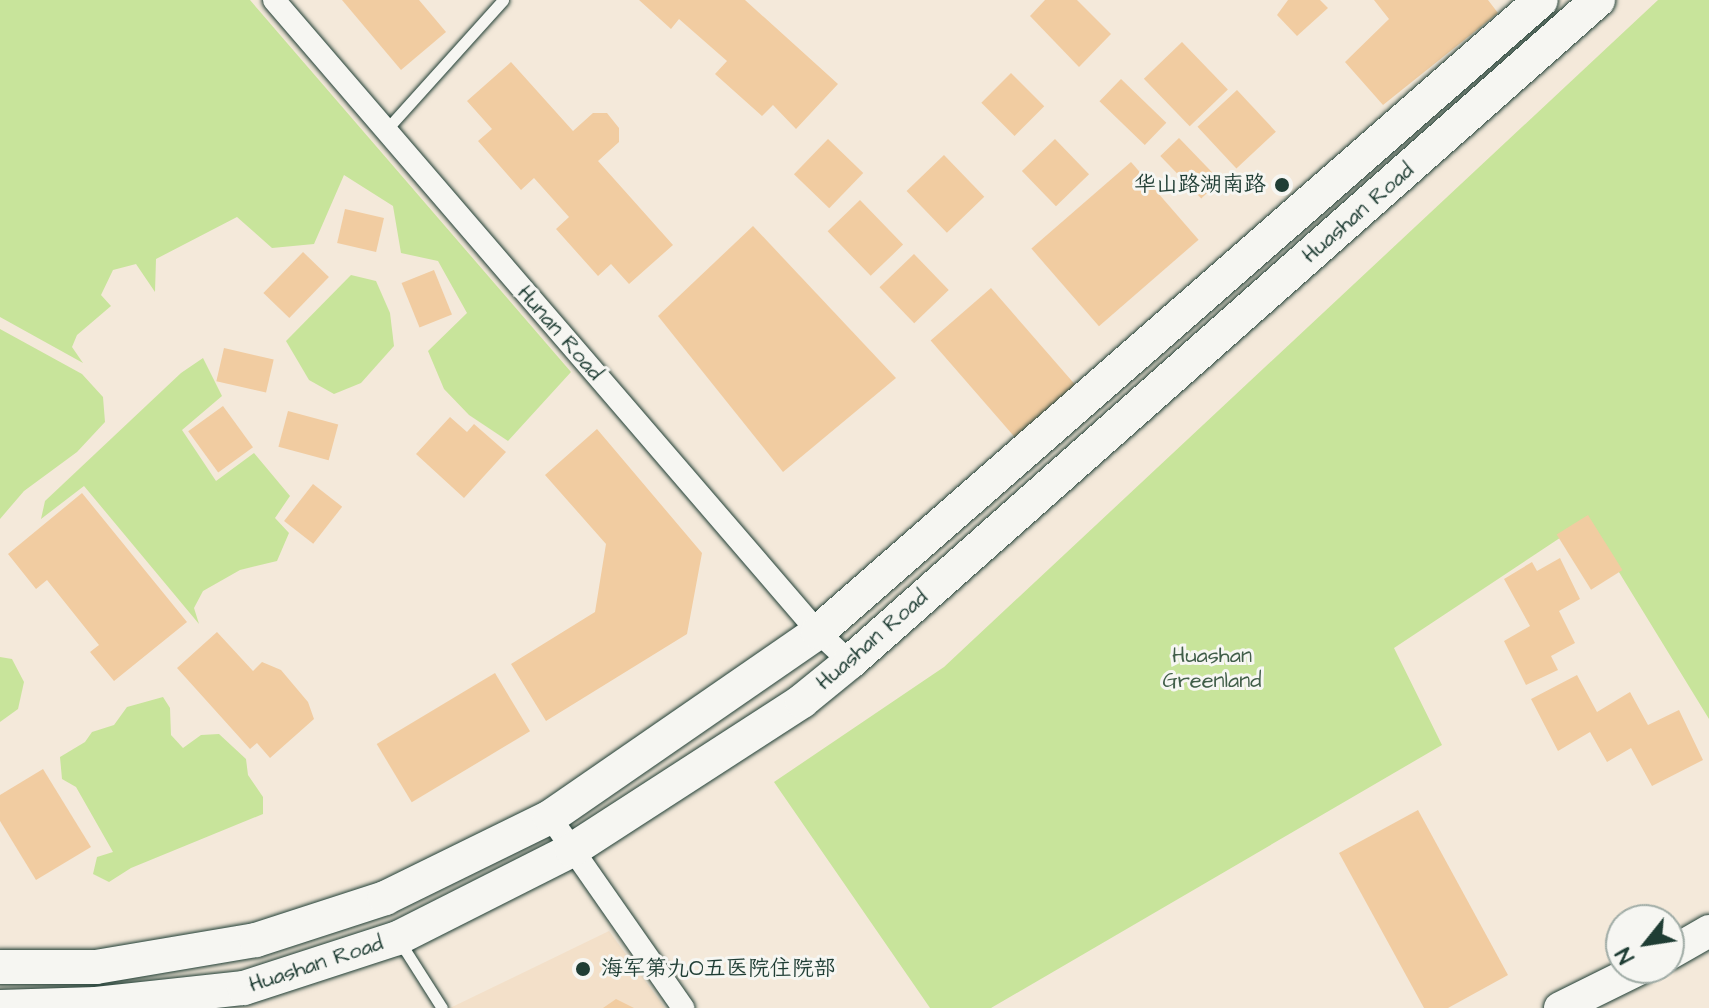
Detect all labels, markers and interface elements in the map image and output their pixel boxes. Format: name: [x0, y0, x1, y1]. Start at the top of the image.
street label: Huashan Road: [1297, 157, 1419, 269]
place label: 华山路湖南路: [1134, 172, 1266, 198]
marker: 华山路湖南路: [1273, 176, 1291, 194]
street label: Hunan Road: [512, 280, 608, 386]
street label: Huashan Road: [811, 584, 933, 696]
park label: Huashan Greenland: [1162, 642, 1262, 694]
north arrow: [1605, 904, 1685, 984]
street label: Huashan Road: [246, 930, 386, 998]
text: N: [1609, 942, 1642, 969]
place label: 海军第九O五医院住院部: [601, 956, 836, 982]
marker: 海军第九O五医院住院部: [572, 958, 594, 980]

